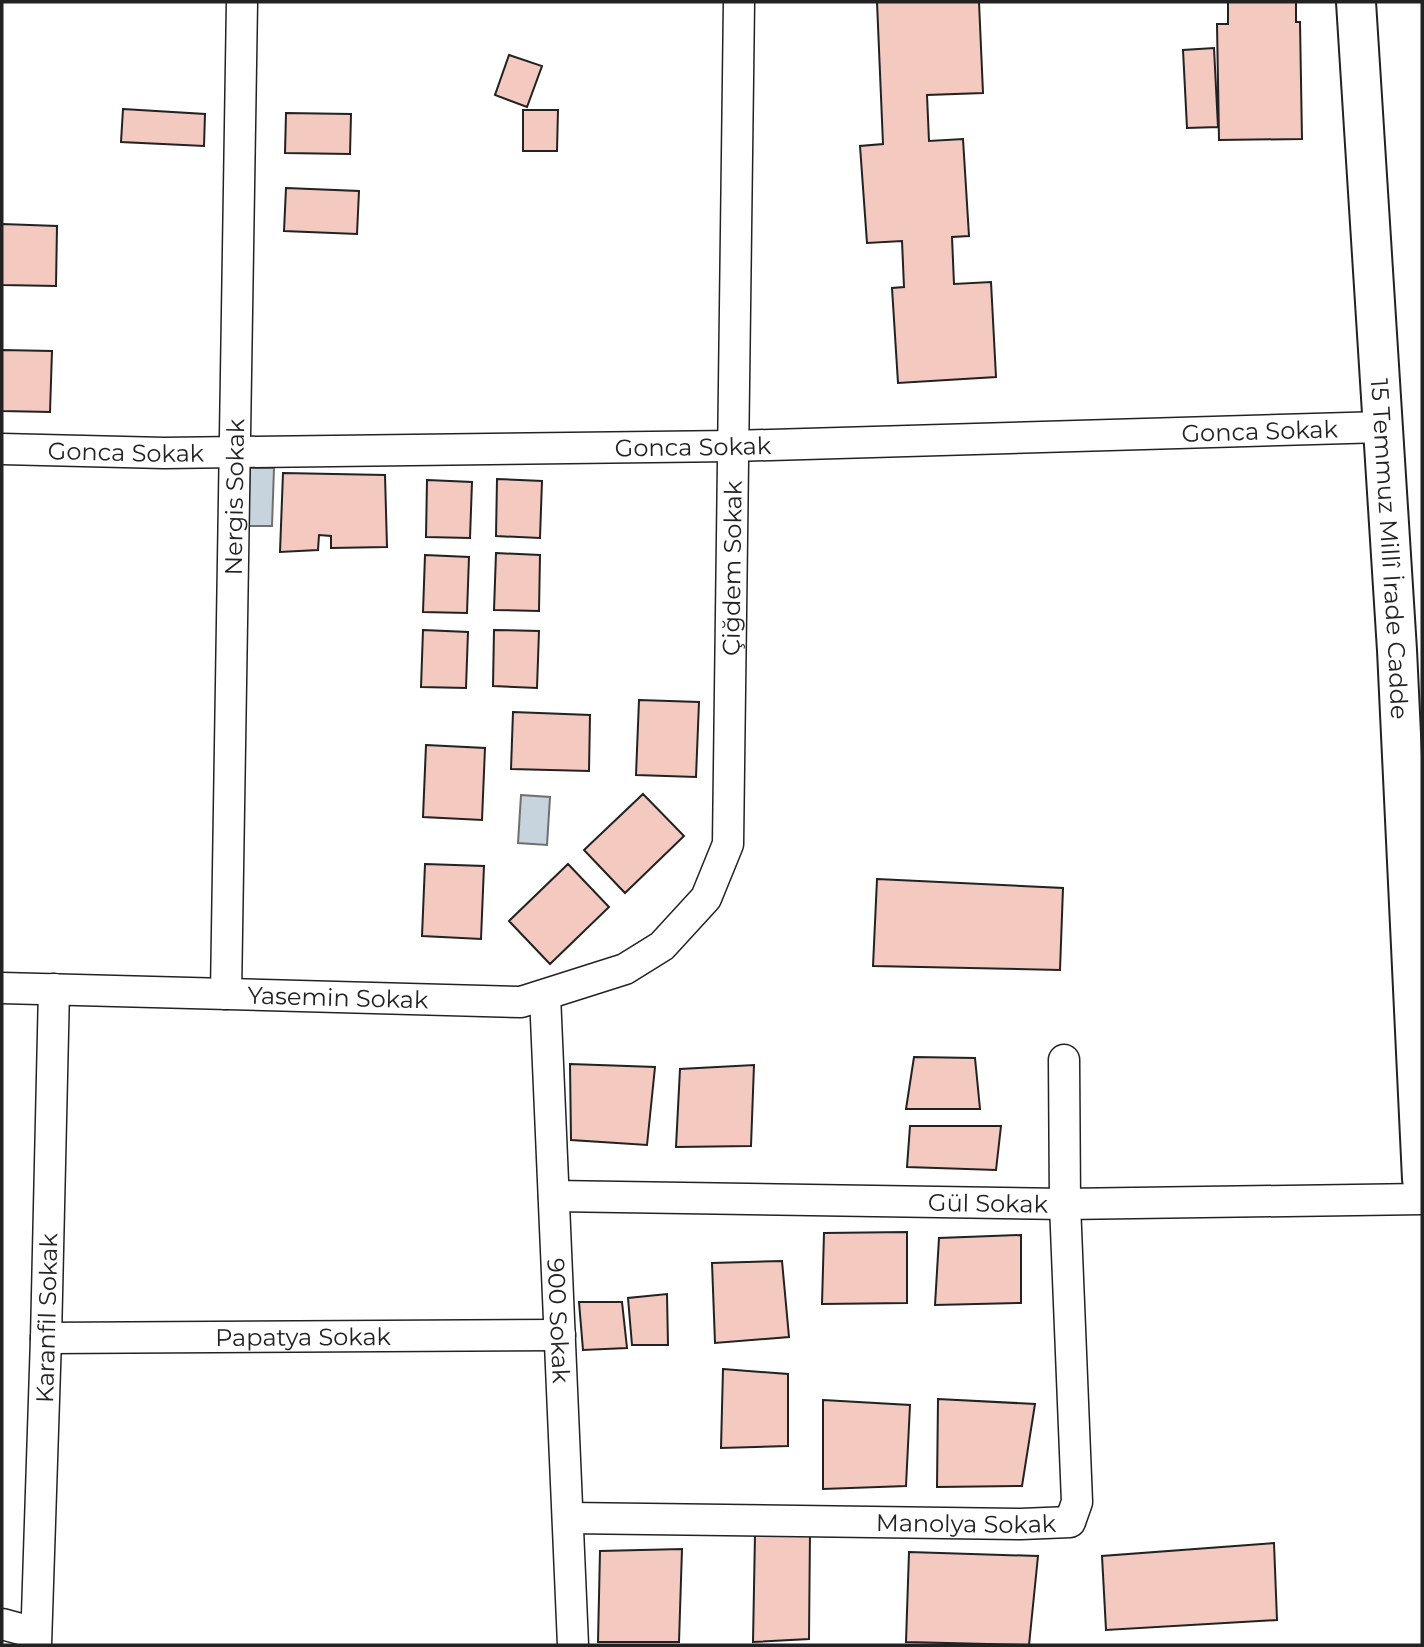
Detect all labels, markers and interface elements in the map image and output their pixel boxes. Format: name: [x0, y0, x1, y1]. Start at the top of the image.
street label: 15 Temmuz Millî İrade Cadde: [1365, 378, 1415, 720]
street label: Gonca Sokak: [1181, 414, 1339, 447]
street label: Nergis Sokak: [218, 418, 250, 576]
street label: Gonca Sokak: [615, 430, 772, 462]
street label: Gonca Sokak: [47, 436, 205, 468]
street label: Çiğdem Sokak: [716, 480, 747, 656]
street label: Yasemin Sokak: [247, 980, 429, 1014]
street label: Gül Sokak: [928, 1187, 1049, 1218]
street label: Karanfil Sokak: [29, 1232, 63, 1404]
street label: 900 Sokak: [542, 1258, 576, 1384]
street label: Papatya Sokak: [215, 1321, 392, 1352]
street label: Manolya Sokak: [876, 1508, 1057, 1539]

